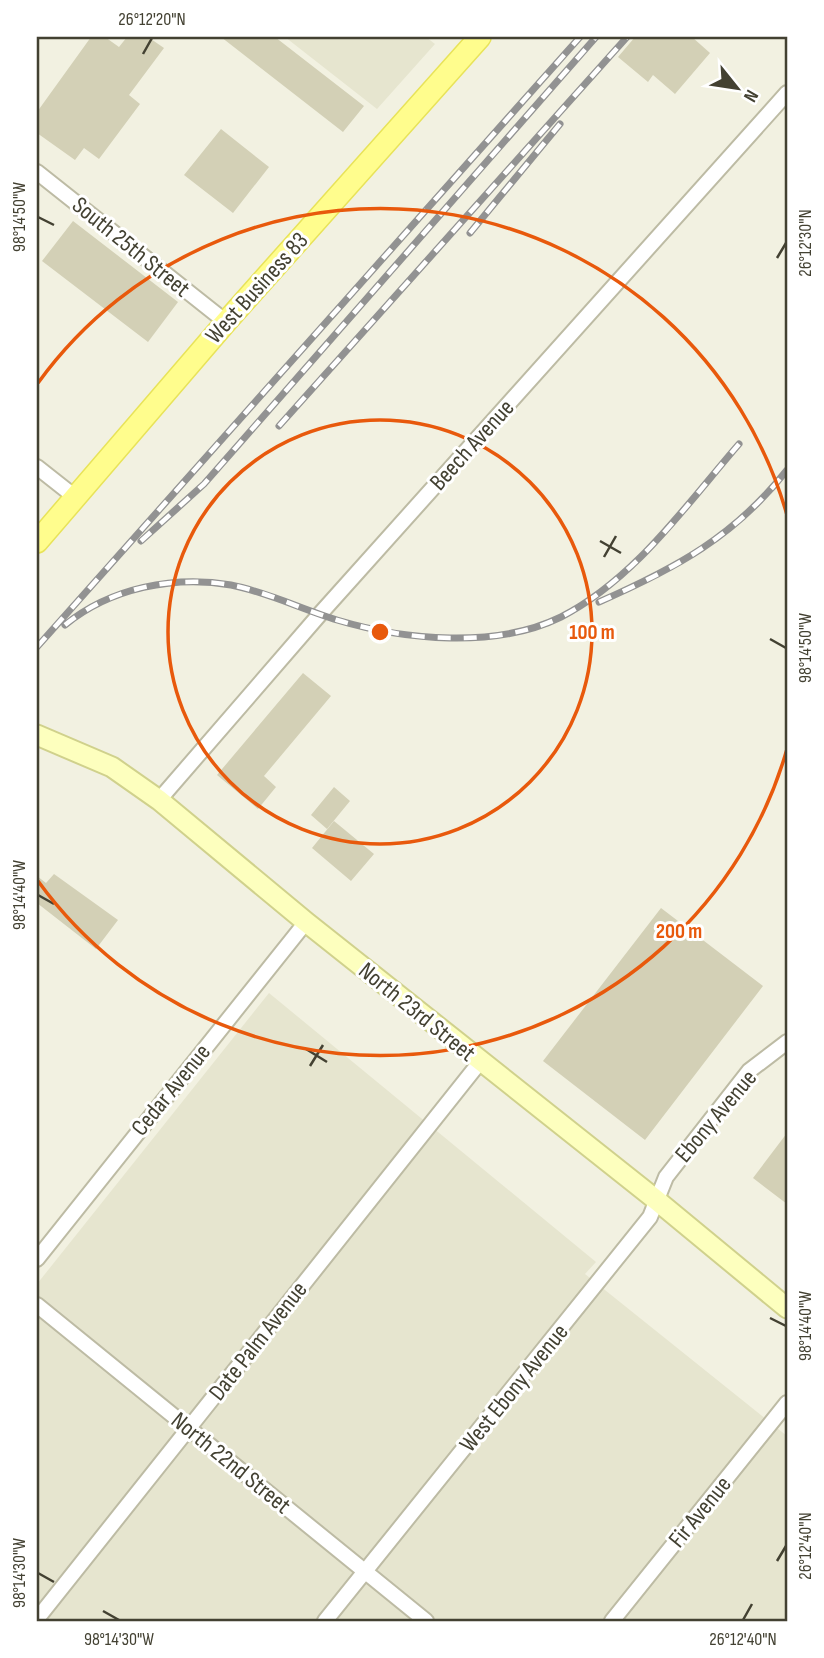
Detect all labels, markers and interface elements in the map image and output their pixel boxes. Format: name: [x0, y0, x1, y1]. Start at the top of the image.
text: 26°12'20"N: [118, 9, 186, 30]
north arrow: [702, 52, 772, 122]
text: N: [738, 86, 763, 106]
text: 98°14'50"W: [9, 182, 30, 252]
street label: South 25th Street: [66, 191, 196, 303]
text: 26°12'30"N: [795, 209, 816, 277]
street label: West Business 83: [199, 226, 315, 350]
street label: Beech Avenue: [424, 394, 520, 496]
text: 98°14'50"W: [795, 613, 816, 683]
centre of rings: [368, 620, 392, 644]
text: 100 m: [569, 620, 615, 645]
text: 98°14'40"W: [9, 860, 30, 930]
text: 200 m: [656, 919, 702, 944]
street label: North 23rd Street: [353, 956, 481, 1068]
street label: Cedar Avenue: [125, 1038, 217, 1142]
street label: Ebony Avenue: [669, 1064, 763, 1168]
street label: Date Palm Avenue: [203, 1276, 313, 1406]
text: 98°14'40"W: [795, 1291, 816, 1361]
street label: West Ebony Avenue: [454, 1318, 574, 1458]
street label: North 22nd Street: [165, 1406, 297, 1520]
street label: Fir Avenue: [663, 1471, 737, 1553]
text: 26°12'40"N: [795, 1512, 816, 1580]
text: 98°14'30"W: [9, 1538, 30, 1608]
text: 98°14'30"W: [84, 1629, 154, 1650]
text: 26°12'40"N: [709, 1629, 777, 1650]

